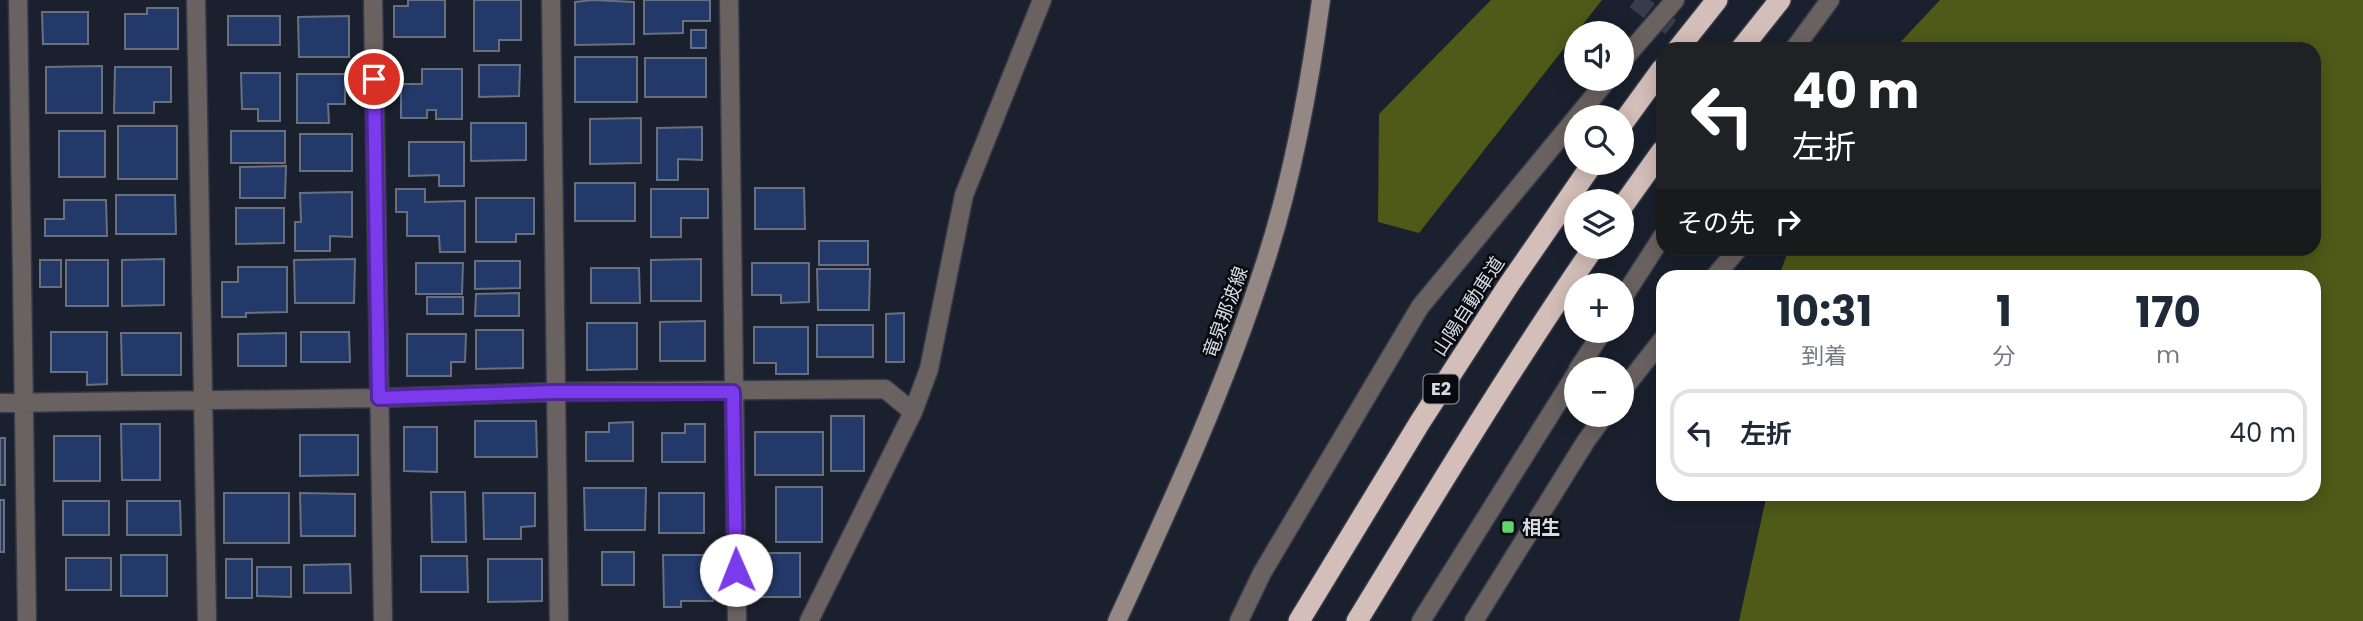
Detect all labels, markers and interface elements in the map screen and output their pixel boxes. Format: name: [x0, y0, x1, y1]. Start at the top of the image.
map controls: [1564, 21, 1634, 427]
button: sound: [1564, 21, 1634, 91]
pin: [344, 49, 404, 109]
text: 40 m: [1792, 57, 1919, 125]
icon: arrive: [355, 60, 393, 98]
icon: left: [1677, 70, 1768, 161]
button: search: [1564, 105, 1634, 175]
text: 左折: [1792, 124, 1856, 169]
button: layers: [1564, 189, 1634, 259]
icon: right: [1769, 203, 1807, 241]
text: その先: [1677, 205, 1755, 241]
street label: 山陽自動車道: [1426, 251, 1511, 361]
street label: 竜泉那波線: [1197, 263, 1254, 361]
button: +: [1564, 273, 1634, 343]
text: 10:31: [1776, 282, 1872, 341]
text: 1: [1996, 282, 2012, 341]
text: 170: [2135, 283, 2201, 342]
text: m: [2156, 339, 2180, 371]
text: 到着: [1801, 340, 1847, 372]
text: 分: [1992, 340, 2015, 372]
button: −: [1564, 357, 1634, 427]
road number: E2: [1424, 374, 1458, 404]
icon: left: [1681, 414, 1719, 452]
text: 40 m: [2230, 415, 2296, 451]
text: 左折: [1740, 416, 1792, 452]
place label: 相生: [1522, 514, 1560, 541]
marker: 相生: [1500, 519, 1516, 535]
position arrow: [699, 533, 773, 607]

